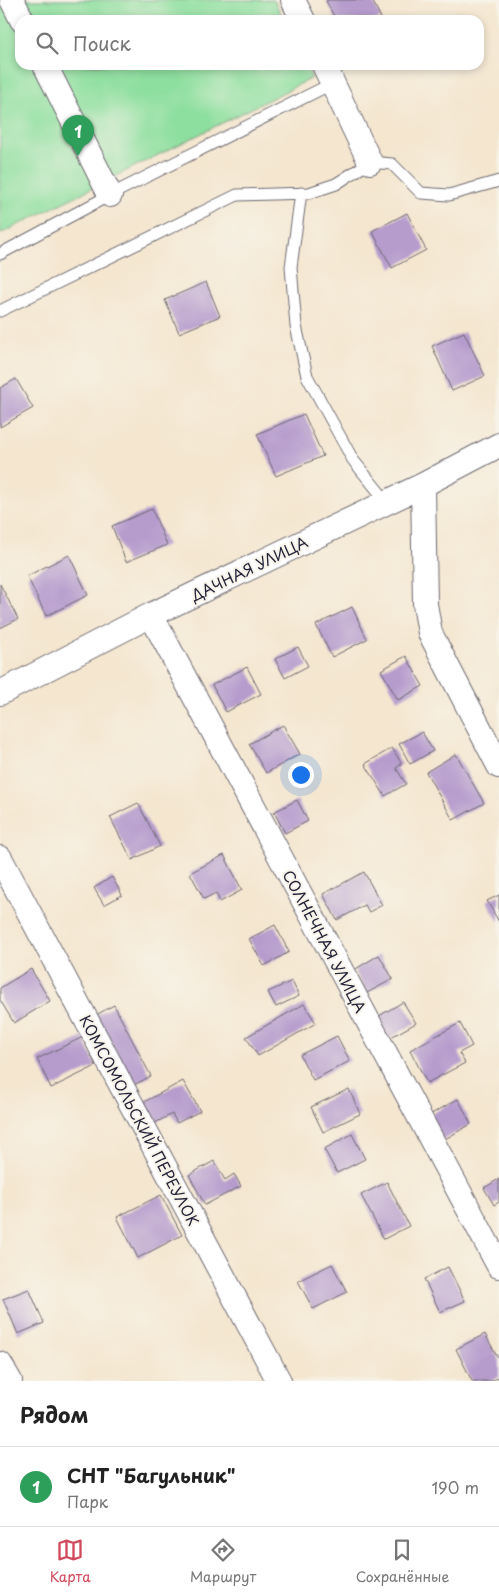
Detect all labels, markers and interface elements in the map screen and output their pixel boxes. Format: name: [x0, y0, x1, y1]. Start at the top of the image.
search box: [15, 15, 484, 70]
icon: search: [33, 29, 61, 57]
text: Поиск: [73, 29, 131, 57]
pin: 1: [62, 115, 94, 156]
street label: ДАЧНАЯ УЛИЦА: [186, 530, 311, 607]
your location: [288, 762, 314, 788]
street label: СОЛНЕЧНАЯ УЛИЦА: [278, 865, 372, 1017]
street label: КОМСОМОЛЬСКИЙ ПЕРЕУЛОК: [75, 1011, 206, 1230]
text: Рядом: [20, 1398, 88, 1430]
text: СНТ "Багульник": [67, 1461, 236, 1489]
text: 1: [32, 1475, 40, 1499]
text: 190 m: [431, 1475, 479, 1499]
text: Парк: [67, 1489, 108, 1513]
tab: Карта: [50, 1536, 91, 1587]
tab: Маршрут: [190, 1536, 256, 1587]
tab: Сохранённые: [356, 1536, 449, 1587]

